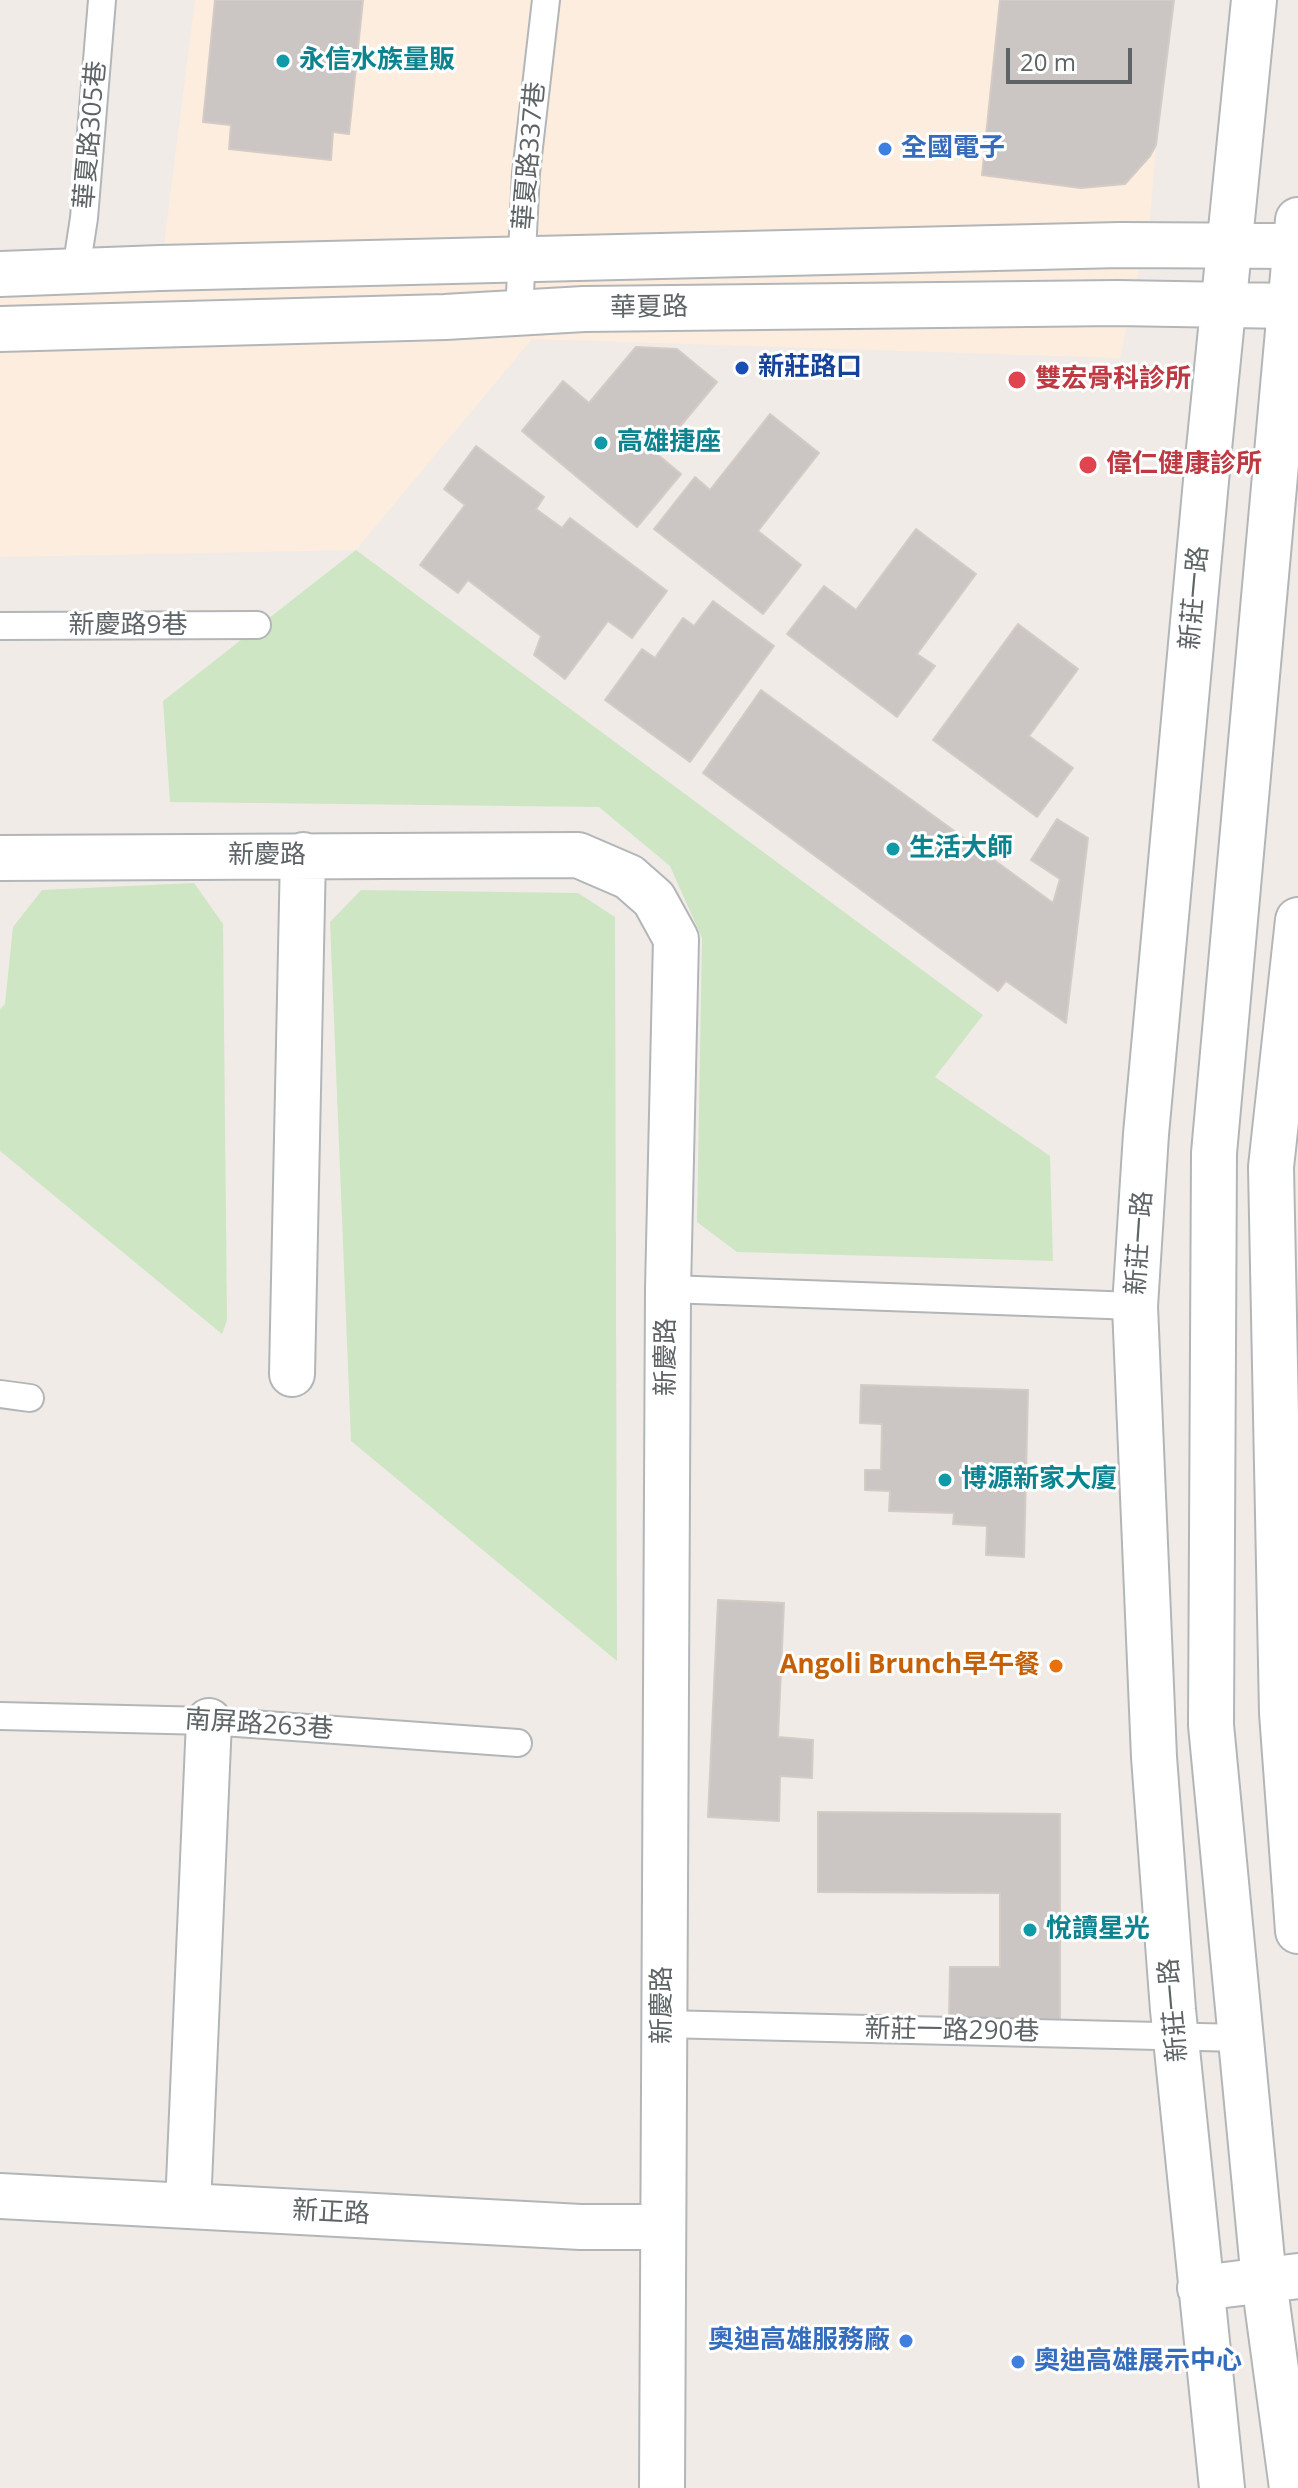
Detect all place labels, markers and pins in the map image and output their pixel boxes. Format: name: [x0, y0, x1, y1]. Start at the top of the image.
place label: 永信水族量販: [299, 45, 455, 77]
marker: 永信水族量販: [274, 52, 292, 70]
place label: 全國電子: [901, 133, 1005, 165]
marker: 全國電子: [876, 140, 894, 158]
place label: 新莊路口: [758, 352, 862, 384]
marker: 新莊路口: [733, 359, 751, 377]
place label: 雙宏骨科診所: [1035, 364, 1191, 396]
marker: 雙宏骨科診所: [1006, 369, 1028, 391]
place label: 高雄捷座: [617, 427, 721, 459]
marker: 高雄捷座: [592, 434, 610, 452]
place label: 偉仁健康診所: [1106, 449, 1262, 481]
marker: 偉仁健康診所: [1077, 454, 1099, 476]
place label: 生活大師: [909, 833, 1013, 865]
marker: 生活大師: [884, 840, 902, 858]
place label: 博源新家大廈: [961, 1464, 1117, 1496]
marker: 博源新家大廈: [936, 1471, 954, 1489]
place label: Angoli Brunch早午餐: [780, 1650, 1040, 1682]
marker: Angoli Brunch早午餐: [1047, 1657, 1065, 1675]
place label: 悅讀星光: [1046, 1914, 1150, 1946]
marker: 悅讀星光: [1021, 1921, 1039, 1939]
place label: 奧迪高雄服務廠: [708, 2325, 890, 2357]
marker: 奧迪高雄服務廠: [897, 2332, 915, 2350]
place label: 奧迪高雄展示中心: [1034, 2346, 1242, 2378]
marker: 奧迪高雄展示中心: [1009, 2353, 1027, 2371]

